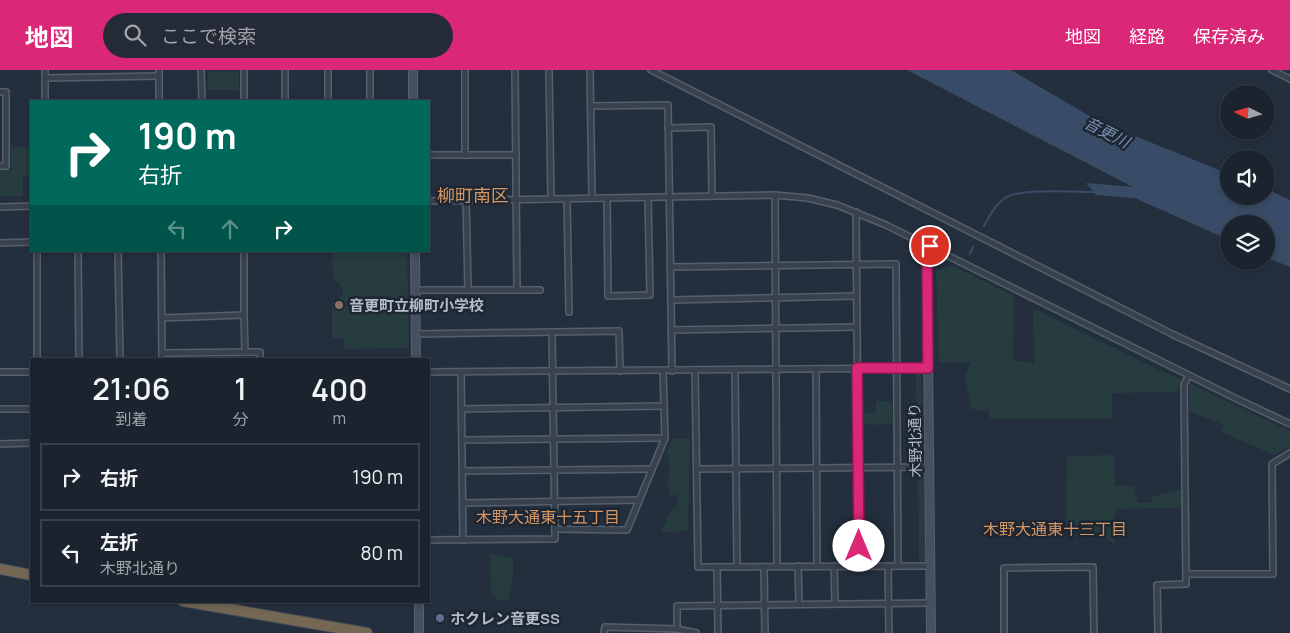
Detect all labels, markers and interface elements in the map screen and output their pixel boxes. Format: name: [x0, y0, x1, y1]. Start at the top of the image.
search box: [103, 13, 453, 58]
text: 地図: [25, 20, 73, 53]
icon: search: [121, 21, 149, 49]
text: ここで検索: [161, 23, 256, 49]
text: 地図: [1065, 24, 1101, 48]
text: 経路: [1129, 24, 1165, 48]
text: 保存済み: [1193, 24, 1265, 48]
north arrow: [1220, 85, 1275, 140]
map controls: [1220, 85, 1275, 270]
water label: 音更川: [1081, 111, 1135, 154]
text: 190 m: [138, 112, 237, 160]
icon: right: [55, 120, 120, 185]
button: sound: [1220, 150, 1275, 205]
text: 右折: [138, 160, 182, 190]
district label: 柳町南区: [437, 183, 509, 207]
icon: left: [163, 215, 191, 243]
icon: ahead: [216, 215, 244, 243]
icon: right: [269, 215, 297, 243]
button: layers: [1220, 215, 1275, 270]
pin: [909, 225, 951, 267]
icon: arrive: [916, 232, 944, 260]
place label: 音更町立柳町小学校: [349, 295, 484, 316]
marker: 音更町立柳町小学校: [333, 299, 345, 311]
text: 21:06: [92, 368, 170, 409]
text: 1: [234, 368, 247, 409]
text: 400: [311, 369, 368, 410]
street label: 木野北通り: [904, 402, 926, 478]
text: m: [333, 407, 346, 429]
text: 到着: [115, 408, 147, 430]
text: 分: [233, 408, 249, 430]
icon: right: [57, 463, 85, 491]
text: 190 m: [352, 464, 403, 490]
text: 右折: [100, 465, 138, 491]
district label: 木野大通東十五丁目: [476, 506, 620, 528]
district label: 木野大通東十三丁目: [983, 518, 1127, 540]
position arrow: [832, 519, 884, 571]
text: 左折: [100, 529, 138, 555]
icon: left: [57, 539, 85, 567]
text: 80 m: [360, 540, 403, 566]
text: 木野北通り: [100, 557, 180, 579]
place label: ホクレン音更SS: [450, 608, 560, 629]
marker: ホクレン音更SS: [434, 612, 446, 624]

